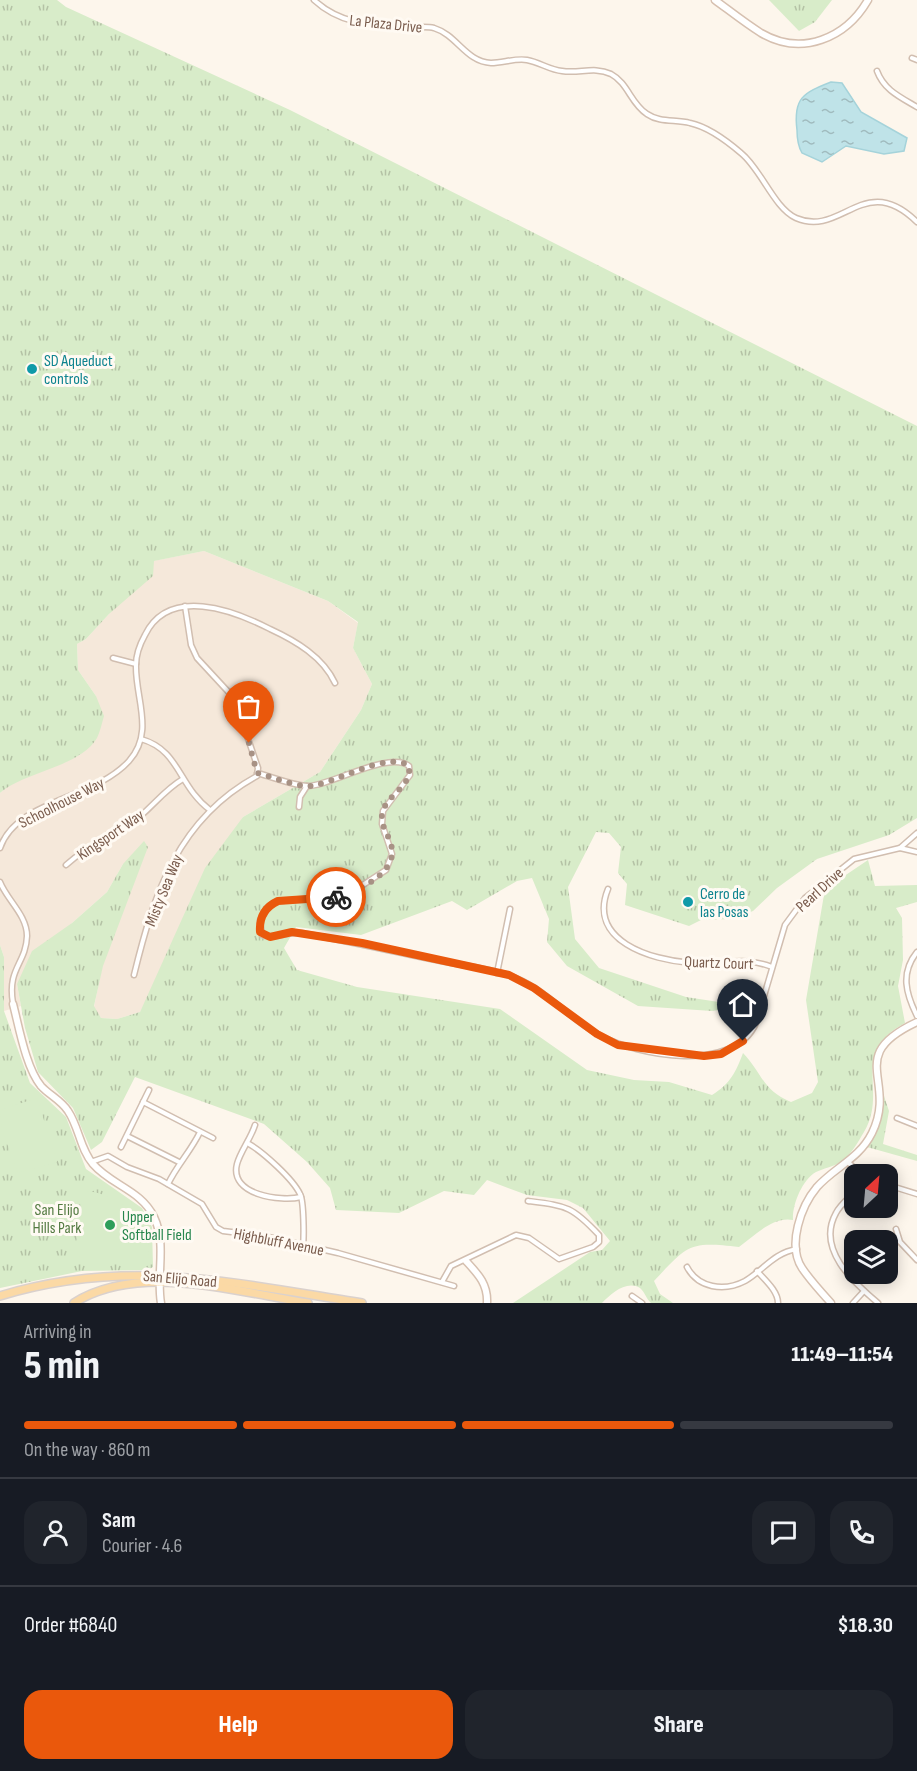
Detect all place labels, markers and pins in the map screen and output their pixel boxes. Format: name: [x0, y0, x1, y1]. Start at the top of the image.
place label: SD Aqueduct controls: [44, 352, 113, 389]
marker: SD Aqueduct controls: [25, 362, 39, 376]
pin: [223, 681, 274, 743]
place label: Cerro de las Posas: [700, 885, 749, 922]
marker: Cerro de las Posas: [681, 895, 695, 909]
pin: [717, 979, 768, 1041]
place label: Upper Softball Field: [122, 1208, 192, 1245]
marker: Upper Softball Field: [103, 1218, 117, 1232]

